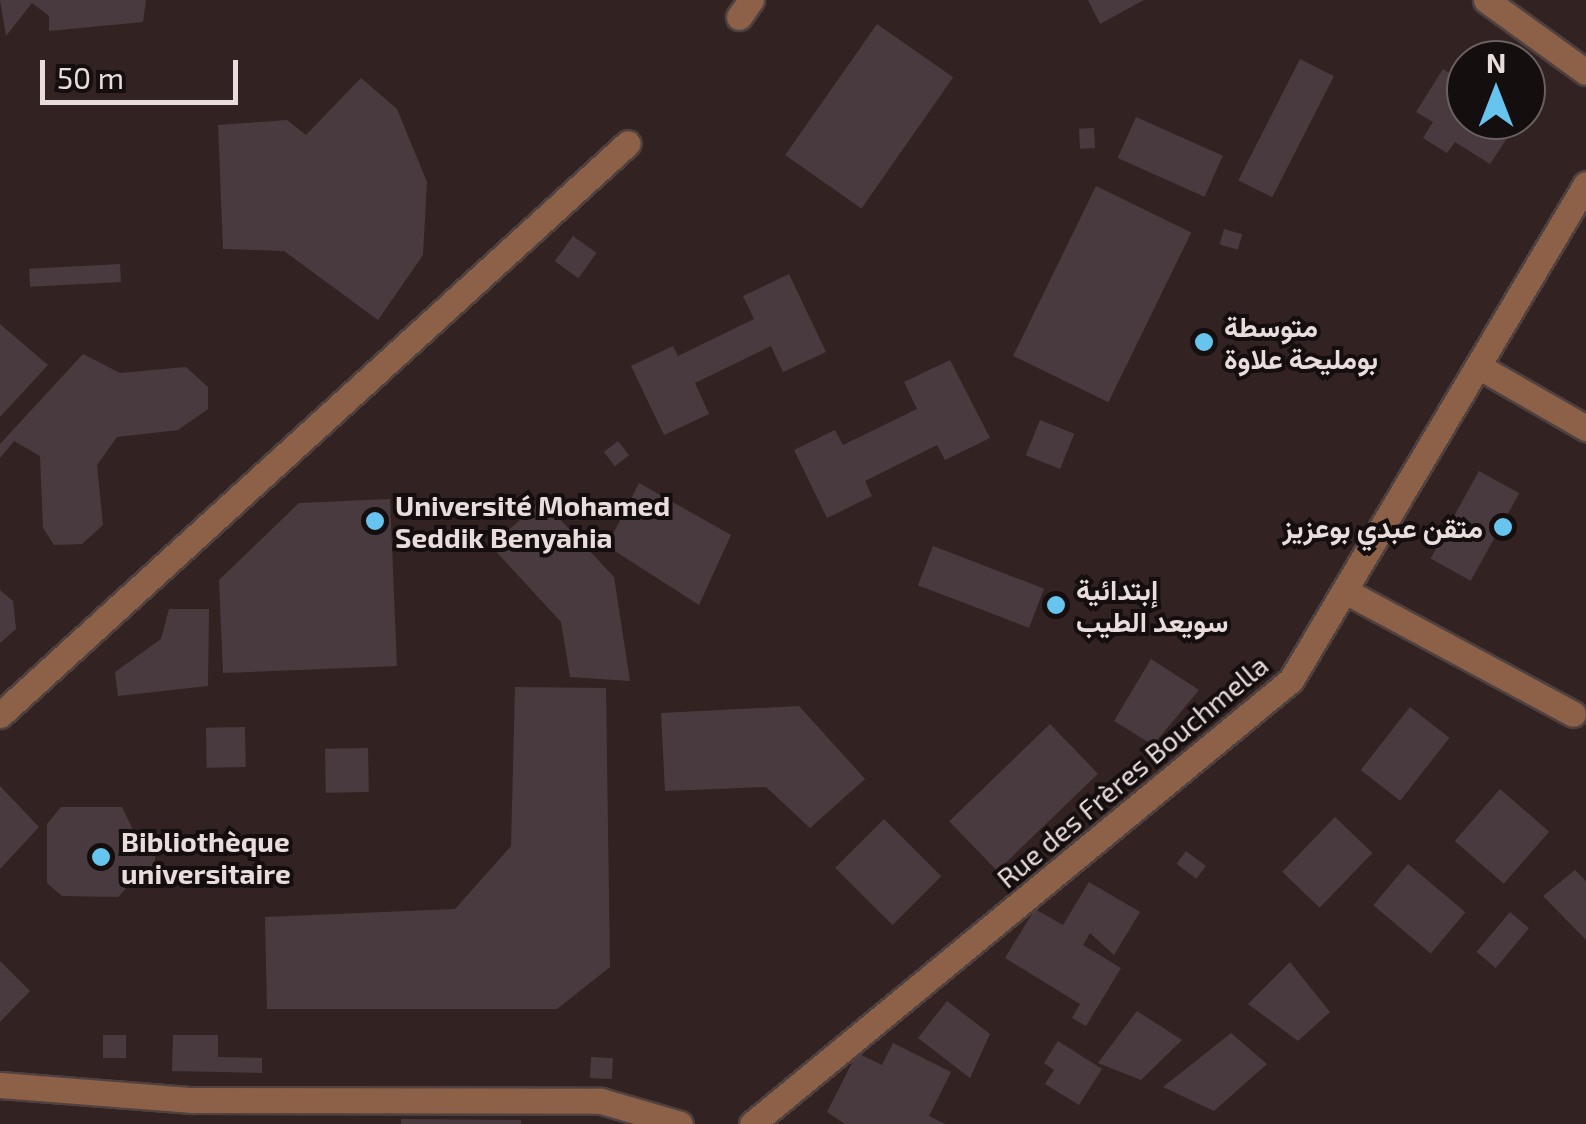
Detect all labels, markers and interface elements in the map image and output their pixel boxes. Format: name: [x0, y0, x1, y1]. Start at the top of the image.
scale bar: [45, 40, 242, 102]
north arrow: [1446, 40, 1546, 140]
text: N: [1486, 45, 1506, 79]
text: 50 m: [57, 59, 124, 95]
place label: متوسطة بومليحة علاوة: [1224, 309, 1378, 375]
marker: متوسطة بومليحة علاوة: [1193, 331, 1215, 353]
place label: Université Mohamed Seddik Benyahia: [395, 488, 670, 554]
marker: Université Mohamed Seddik Benyahia: [364, 510, 386, 532]
place label: متقن عبدي بوعزيز: [1282, 510, 1483, 544]
marker: متقن عبدي بوعزيز: [1492, 516, 1514, 538]
place label: إبتدائية سويعد الطيب: [1076, 572, 1228, 638]
marker: إبتدائية سويعد الطيب: [1045, 594, 1067, 616]
street label: Rue des Frères Bouchmella: [990, 648, 1274, 894]
place label: Bibliothèque universitaire: [121, 824, 291, 890]
marker: Bibliothèque universitaire: [90, 846, 112, 868]

